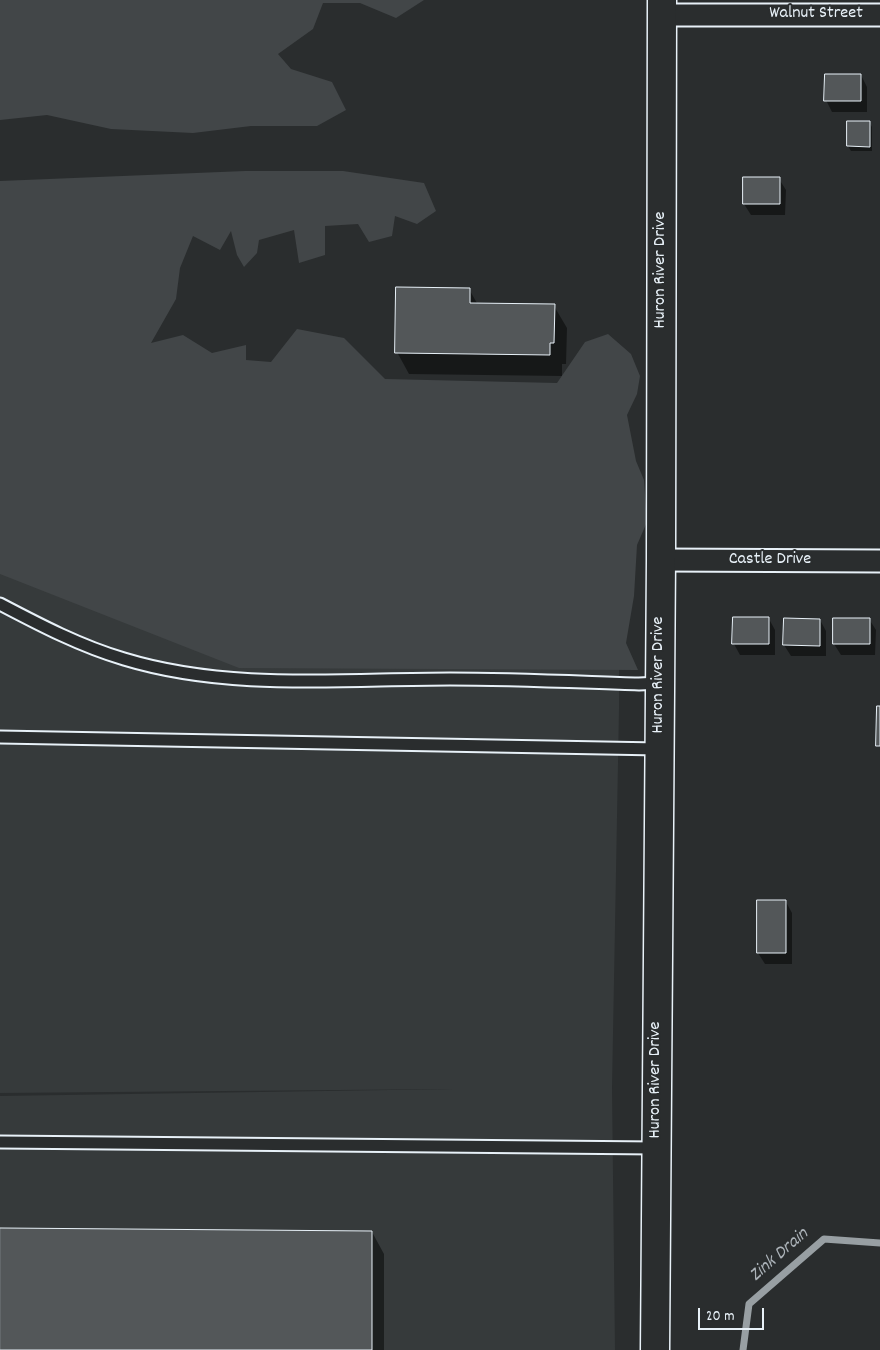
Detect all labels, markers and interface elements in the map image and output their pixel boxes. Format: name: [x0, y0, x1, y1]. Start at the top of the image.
street label: Walnut Street: [769, 4, 863, 26]
street label: Huron River Drive: [651, 211, 673, 329]
street label: Castle Drive: [729, 550, 811, 572]
street label: Huron River Drive: [649, 616, 671, 734]
street label: Huron River Drive: [646, 1021, 668, 1139]
water label: Zink Drain: [746, 1224, 814, 1288]
scale bar: [700, 1298, 766, 1330]
text: 20 m: [706, 1306, 734, 1328]

